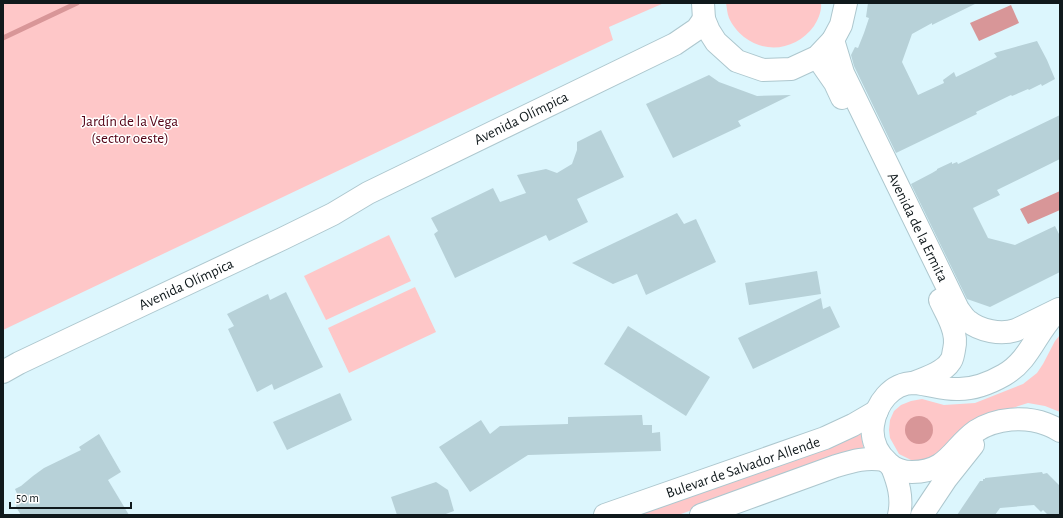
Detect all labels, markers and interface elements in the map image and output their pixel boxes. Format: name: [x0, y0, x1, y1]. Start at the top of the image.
street label: Avenida Olímpica: [472, 89, 571, 148]
park label: Jardín de la Vega (sector oeste): [82, 114, 178, 146]
street label: Avenida de la Ermita: [885, 170, 951, 284]
street label: Avenida Olímpica: [137, 256, 236, 313]
street label: Bulevar de Salvador Allende: [664, 434, 822, 501]
scale bar: [10, 484, 131, 510]
text: 50 m: [16, 492, 39, 504]

